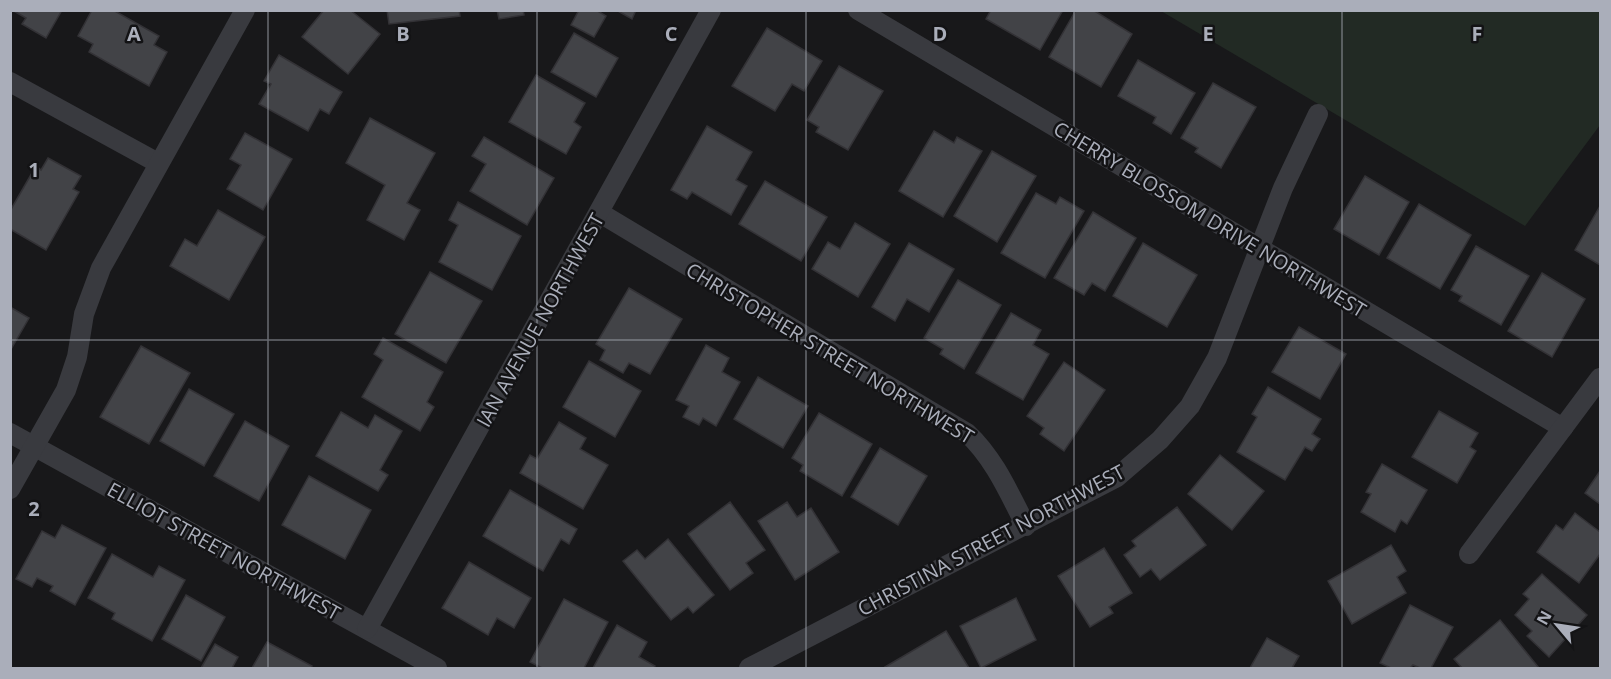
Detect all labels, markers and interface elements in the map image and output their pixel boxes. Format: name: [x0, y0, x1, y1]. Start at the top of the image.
text: A: [127, 20, 141, 47]
text: B: [396, 20, 410, 47]
text: C: [665, 20, 678, 47]
text: D: [933, 20, 947, 47]
text: E: [1202, 20, 1214, 47]
text: F: [1472, 20, 1482, 47]
street label: CHERRY BLOSSOM DRIVE NORTHWEST: [1049, 115, 1371, 323]
text: 1: [28, 156, 40, 183]
street label: IAN AVENUE NORTHWEST: [470, 208, 610, 432]
street label: CHRISTOPHER STREET NORTHWEST: [681, 256, 979, 450]
street label: CHRISTINA STREET NORTHWEST: [853, 458, 1129, 622]
street label: ELLIOT STREET NORTHWEST: [103, 476, 345, 626]
text: 2: [28, 495, 40, 522]
north arrow: [1527, 595, 1587, 655]
text: N: [1531, 607, 1557, 629]

